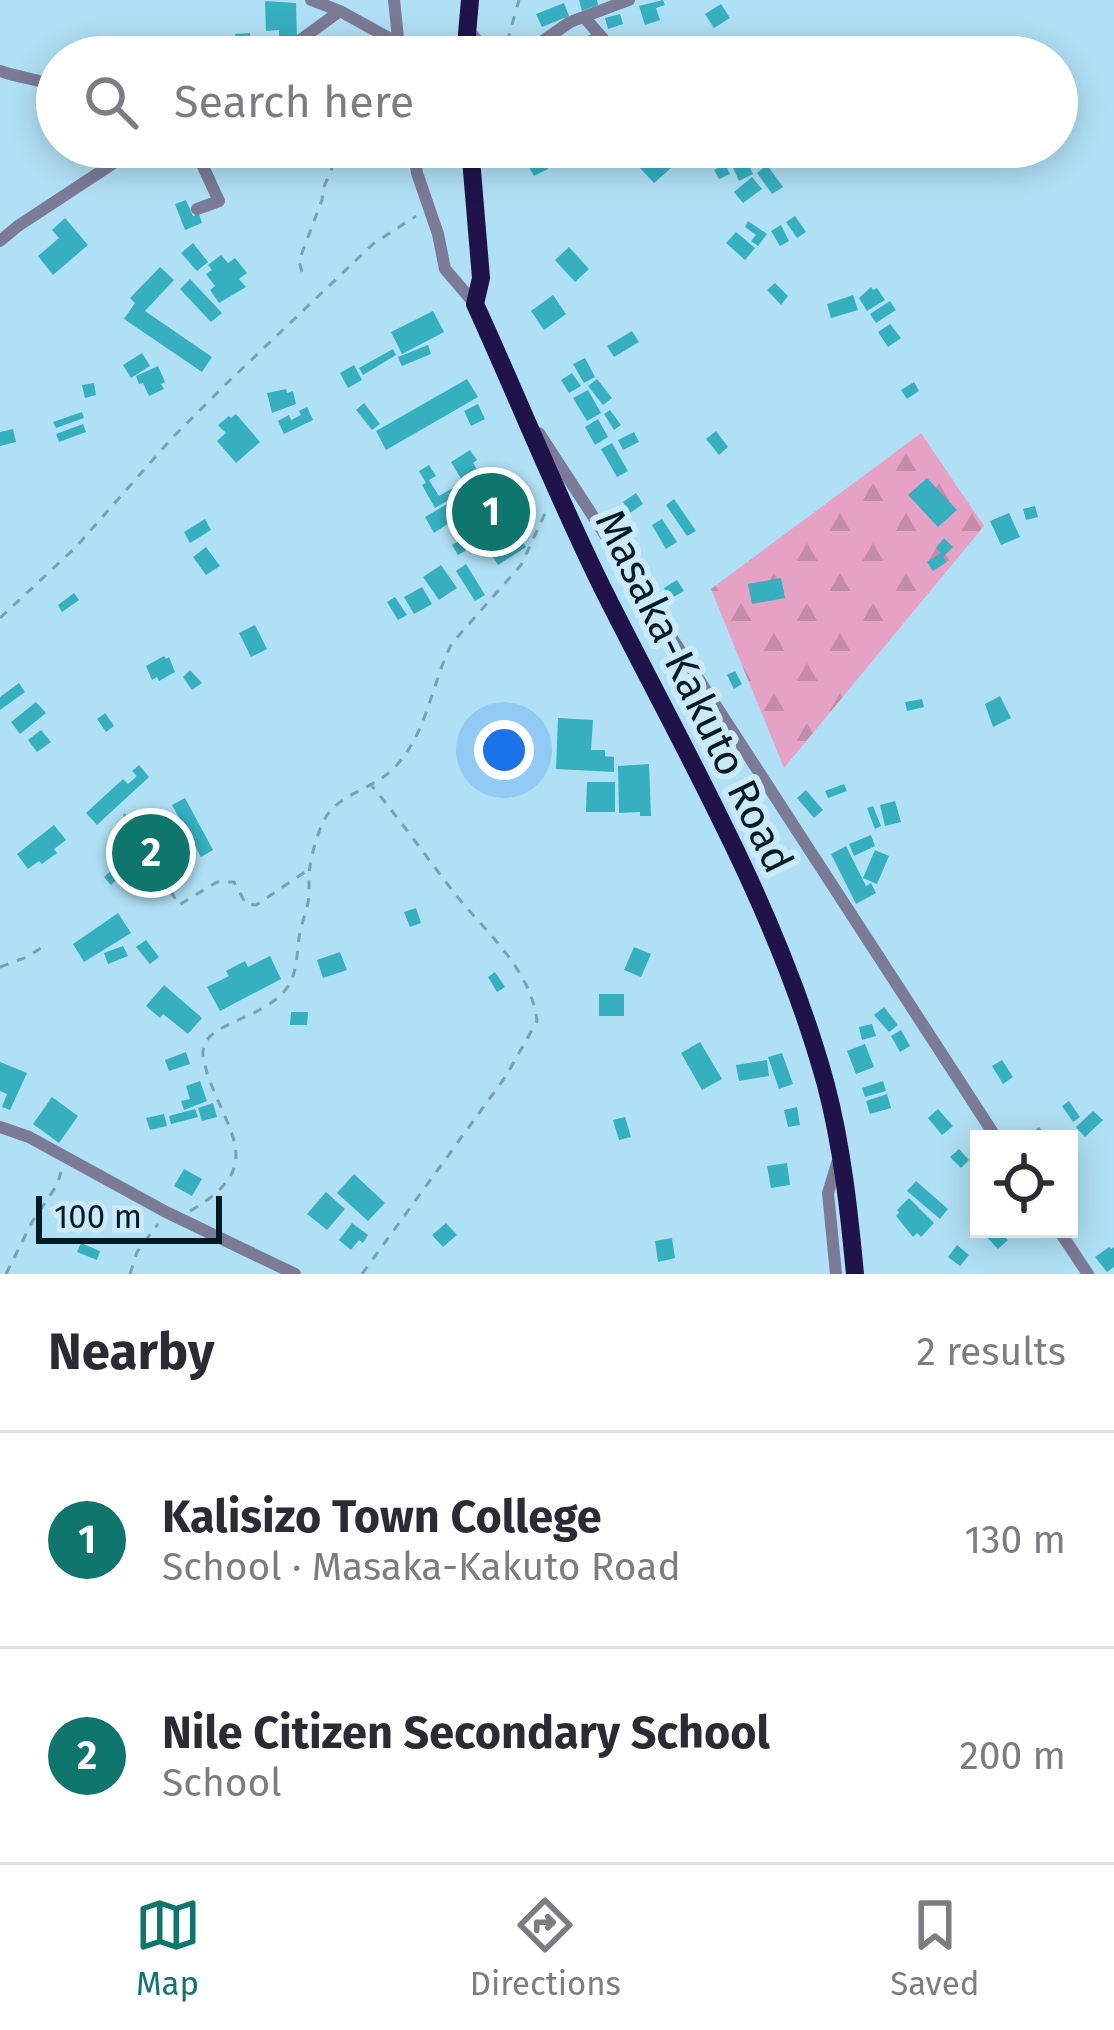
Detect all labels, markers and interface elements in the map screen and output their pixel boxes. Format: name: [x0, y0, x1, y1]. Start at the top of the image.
search box: [36, 36, 1078, 168]
icon: search: [78, 69, 144, 135]
text: Search here: [174, 75, 414, 129]
pin: 1: [452, 467, 530, 557]
street label: Masaka-Kakuto Road: [585, 502, 804, 881]
your location: [474, 720, 534, 780]
pin: 2: [112, 808, 190, 898]
map controls: [970, 1130, 1078, 1238]
button: locate: [970, 1130, 1078, 1238]
scale bar: [36, 1190, 222, 1243]
text: 100 m: [54, 1197, 142, 1237]
text: Nearby: [48, 1321, 214, 1383]
text: 2 results: [917, 1329, 1066, 1375]
text: Kalisizo Town College: [162, 1490, 602, 1544]
text: 1: [78, 1517, 96, 1563]
text: 130 m: [964, 1517, 1066, 1563]
text: School · Masaka-Kakuto Road: [162, 1544, 681, 1590]
text: Nile Citizen Secondary School: [162, 1706, 770, 1760]
text: 2: [77, 1733, 97, 1779]
text: 200 m: [959, 1733, 1066, 1779]
text: School: [162, 1760, 282, 1806]
tab: Map: [135, 1892, 201, 2004]
tab: Directions: [470, 1892, 621, 2004]
tab: Saved: [890, 1892, 979, 2004]

